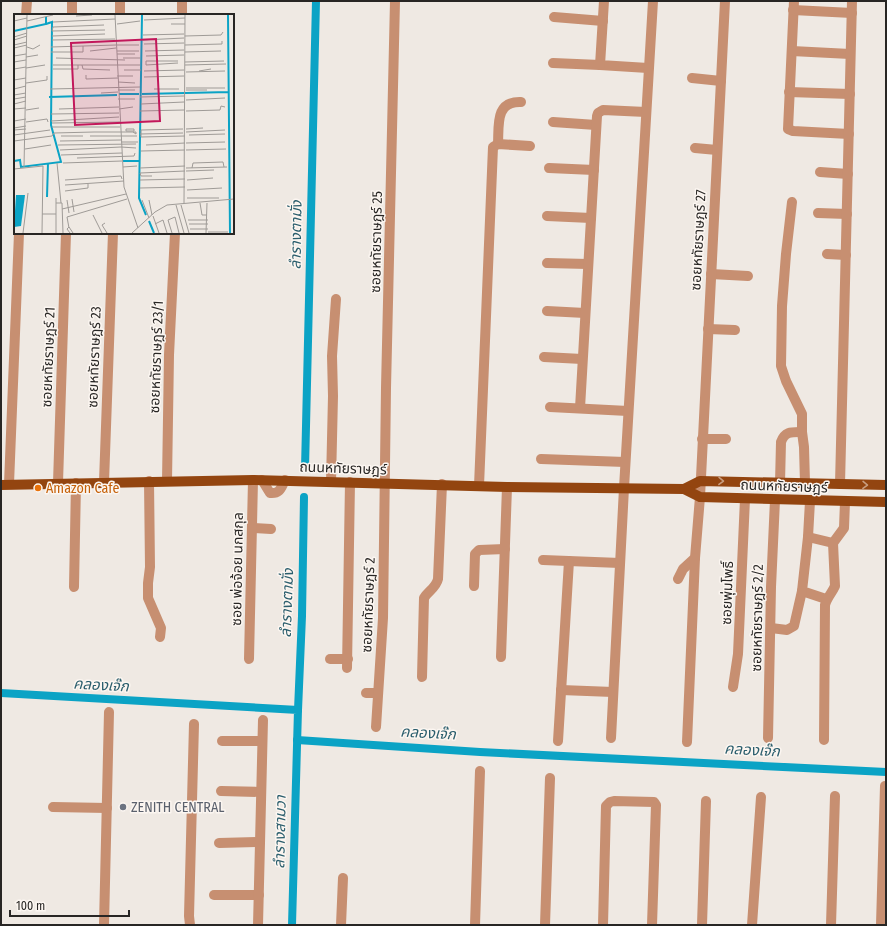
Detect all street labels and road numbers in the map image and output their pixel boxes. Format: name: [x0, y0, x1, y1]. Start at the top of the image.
street label: ซอยหทัยราษฎร์ 27: [687, 189, 710, 291]
street label: ซอยหทัยราษฎร์ 25: [367, 191, 386, 293]
street label: ซอยหทัยราษฎร์ 23/1: [146, 300, 167, 414]
street label: ซอยหทัยราษฎร์ 21: [38, 306, 59, 408]
street label: ซอยหทัยราษฎร์ 23: [84, 306, 105, 408]
street label: ถนนหทัยราษฎร์: [299, 458, 388, 479]
street label: ถนนหทัยราษฎร์: [740, 476, 829, 497]
street label: ซอย พ่อจ้อย นกสกุล: [228, 512, 247, 626]
street label: ซอยหทัยราษฎร์ 2: [358, 557, 379, 653]
street label: ซอยพุ่มโพธิ์: [718, 561, 737, 625]
street label: ซอยหทัยราษฎร์ 2/2: [748, 564, 767, 672]

